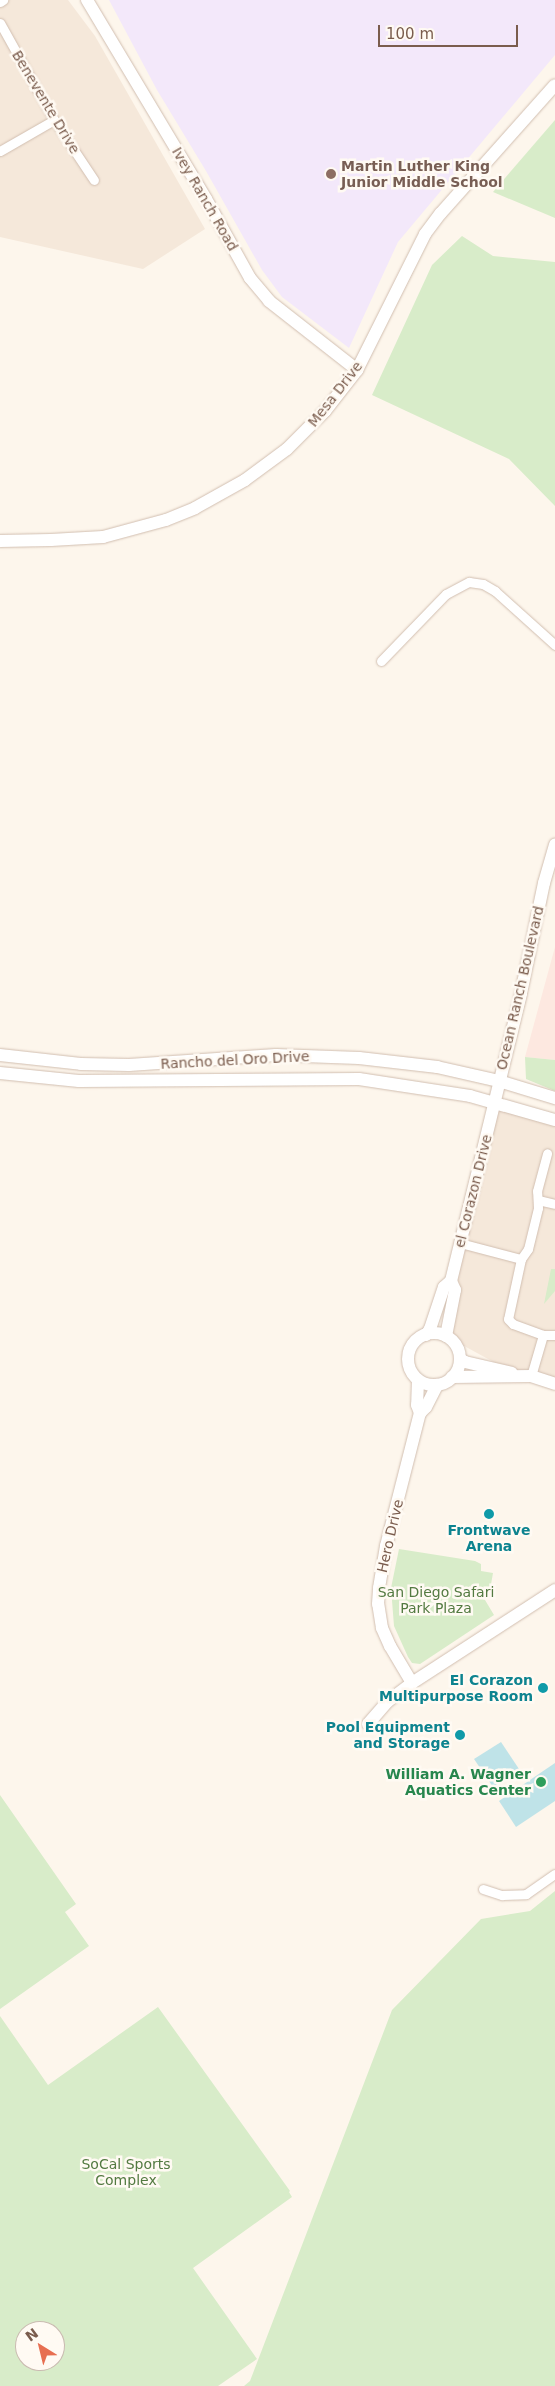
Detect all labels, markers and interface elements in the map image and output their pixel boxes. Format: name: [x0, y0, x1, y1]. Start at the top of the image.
scale bar: [380, 15, 520, 47]
text: 100 m: [386, 25, 434, 43]
street label: Benevente Drive: [9, 47, 83, 157]
street label: Ivey Ranch Road: [169, 144, 241, 254]
place label: Martin Luther King Junior Middle School: [341, 158, 503, 190]
marker: Martin Luther King Junior Middle School: [325, 168, 337, 180]
street label: Mesa Drive: [304, 358, 366, 430]
street label: Ocean Ranch Boulevard: [493, 904, 547, 1072]
street label: Rancho del Oro Drive: [160, 1048, 310, 1072]
street label: el Corazon Drive: [451, 1133, 495, 1249]
street label: Hero Drive: [373, 1498, 407, 1574]
marker: Frontwave Arena: [483, 1508, 495, 1520]
place label: Frontwave Arena: [448, 1522, 530, 1554]
park label: San Diego Safari Park Plaza: [378, 1584, 494, 1616]
place label: El Corazon Multipurpose Room: [379, 1672, 533, 1704]
marker: El Corazon Multipurpose Room: [537, 1682, 549, 1694]
place label: Pool Equipment and Storage: [326, 1719, 450, 1751]
marker: Pool Equipment and Storage: [454, 1729, 466, 1741]
place label: William A. Wagner Aquatics Center: [385, 1766, 531, 1798]
marker: William A. Wagner Aquatics Center: [535, 1776, 547, 1788]
park label: SoCal Sports Complex: [81, 2156, 171, 2188]
north arrow: [15, 2321, 65, 2371]
text: N: [22, 2325, 41, 2345]

